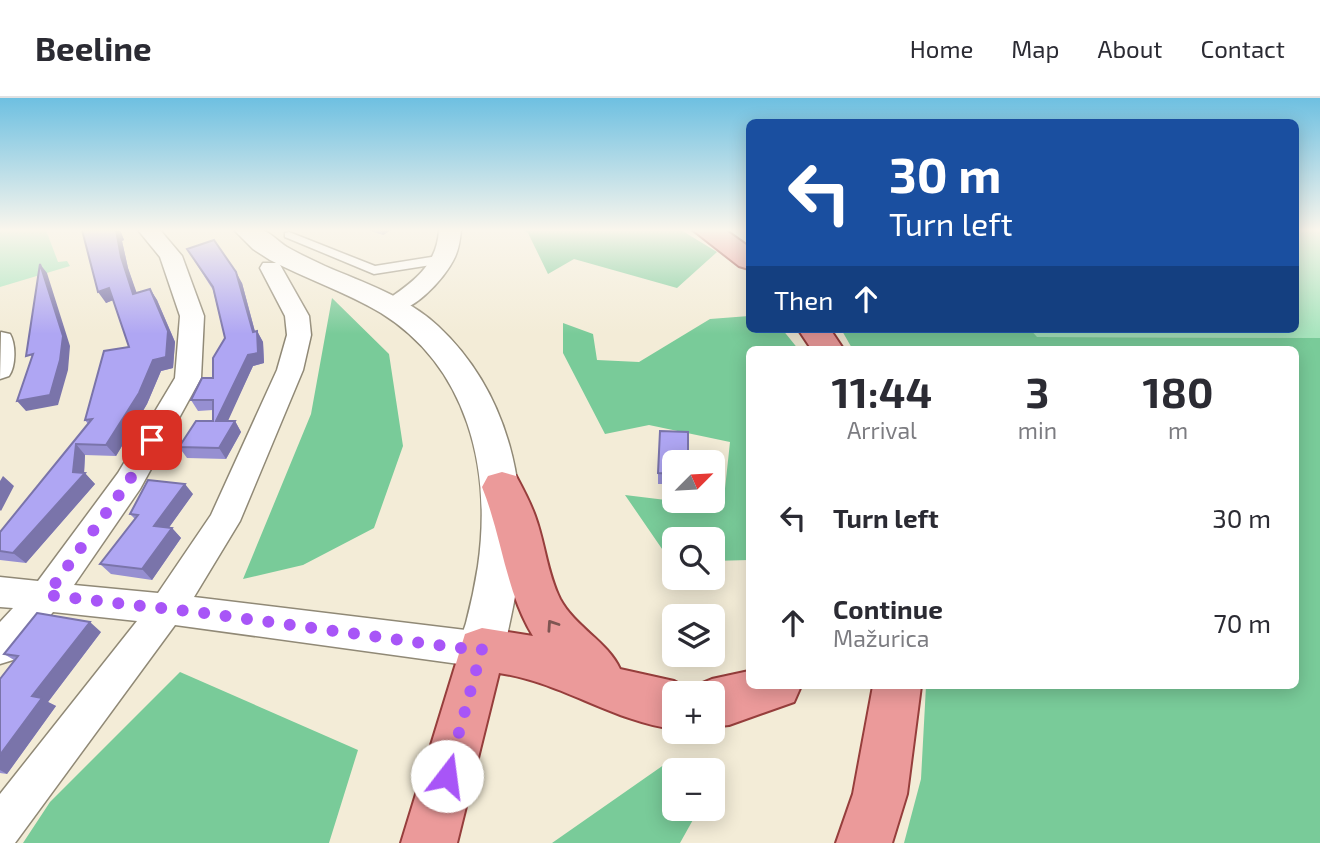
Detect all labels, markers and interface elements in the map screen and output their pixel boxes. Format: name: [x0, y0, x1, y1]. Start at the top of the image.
text: Beeline: [35, 28, 152, 68]
text: Home: [910, 34, 973, 63]
text: Map: [1011, 34, 1059, 63]
text: About: [1097, 34, 1163, 63]
text: Contact: [1201, 34, 1285, 63]
text: 30 m: [889, 144, 1001, 203]
icon: left: [774, 147, 865, 238]
text: Turn left: [889, 204, 1013, 242]
icon: ahead: [847, 280, 885, 318]
text: Then: [774, 284, 833, 315]
text: 11:44: [832, 366, 932, 416]
text: 3: [1025, 366, 1049, 416]
text: 180: [1143, 366, 1213, 416]
pin: [122, 410, 182, 470]
text: Arrival: [847, 416, 917, 444]
text: min: [1018, 416, 1057, 444]
text: m: [1168, 416, 1188, 444]
icon: arrive: [133, 421, 171, 459]
north arrow: [662, 450, 724, 513]
map controls: [662, 450, 725, 821]
icon: left: [774, 499, 812, 537]
text: Turn left: [833, 502, 939, 533]
text: 30 m: [1212, 502, 1271, 533]
button: search: [662, 527, 725, 590]
text: Continue: [833, 593, 943, 624]
button: layers: [662, 604, 725, 667]
icon: ahead: [774, 604, 812, 642]
text: 70 m: [1213, 607, 1271, 638]
one-way arrow: [547, 620, 560, 633]
text: Mažurica: [833, 624, 929, 652]
button: +: [662, 681, 725, 744]
position arrow: [410, 739, 484, 813]
button: −: [662, 758, 725, 821]

